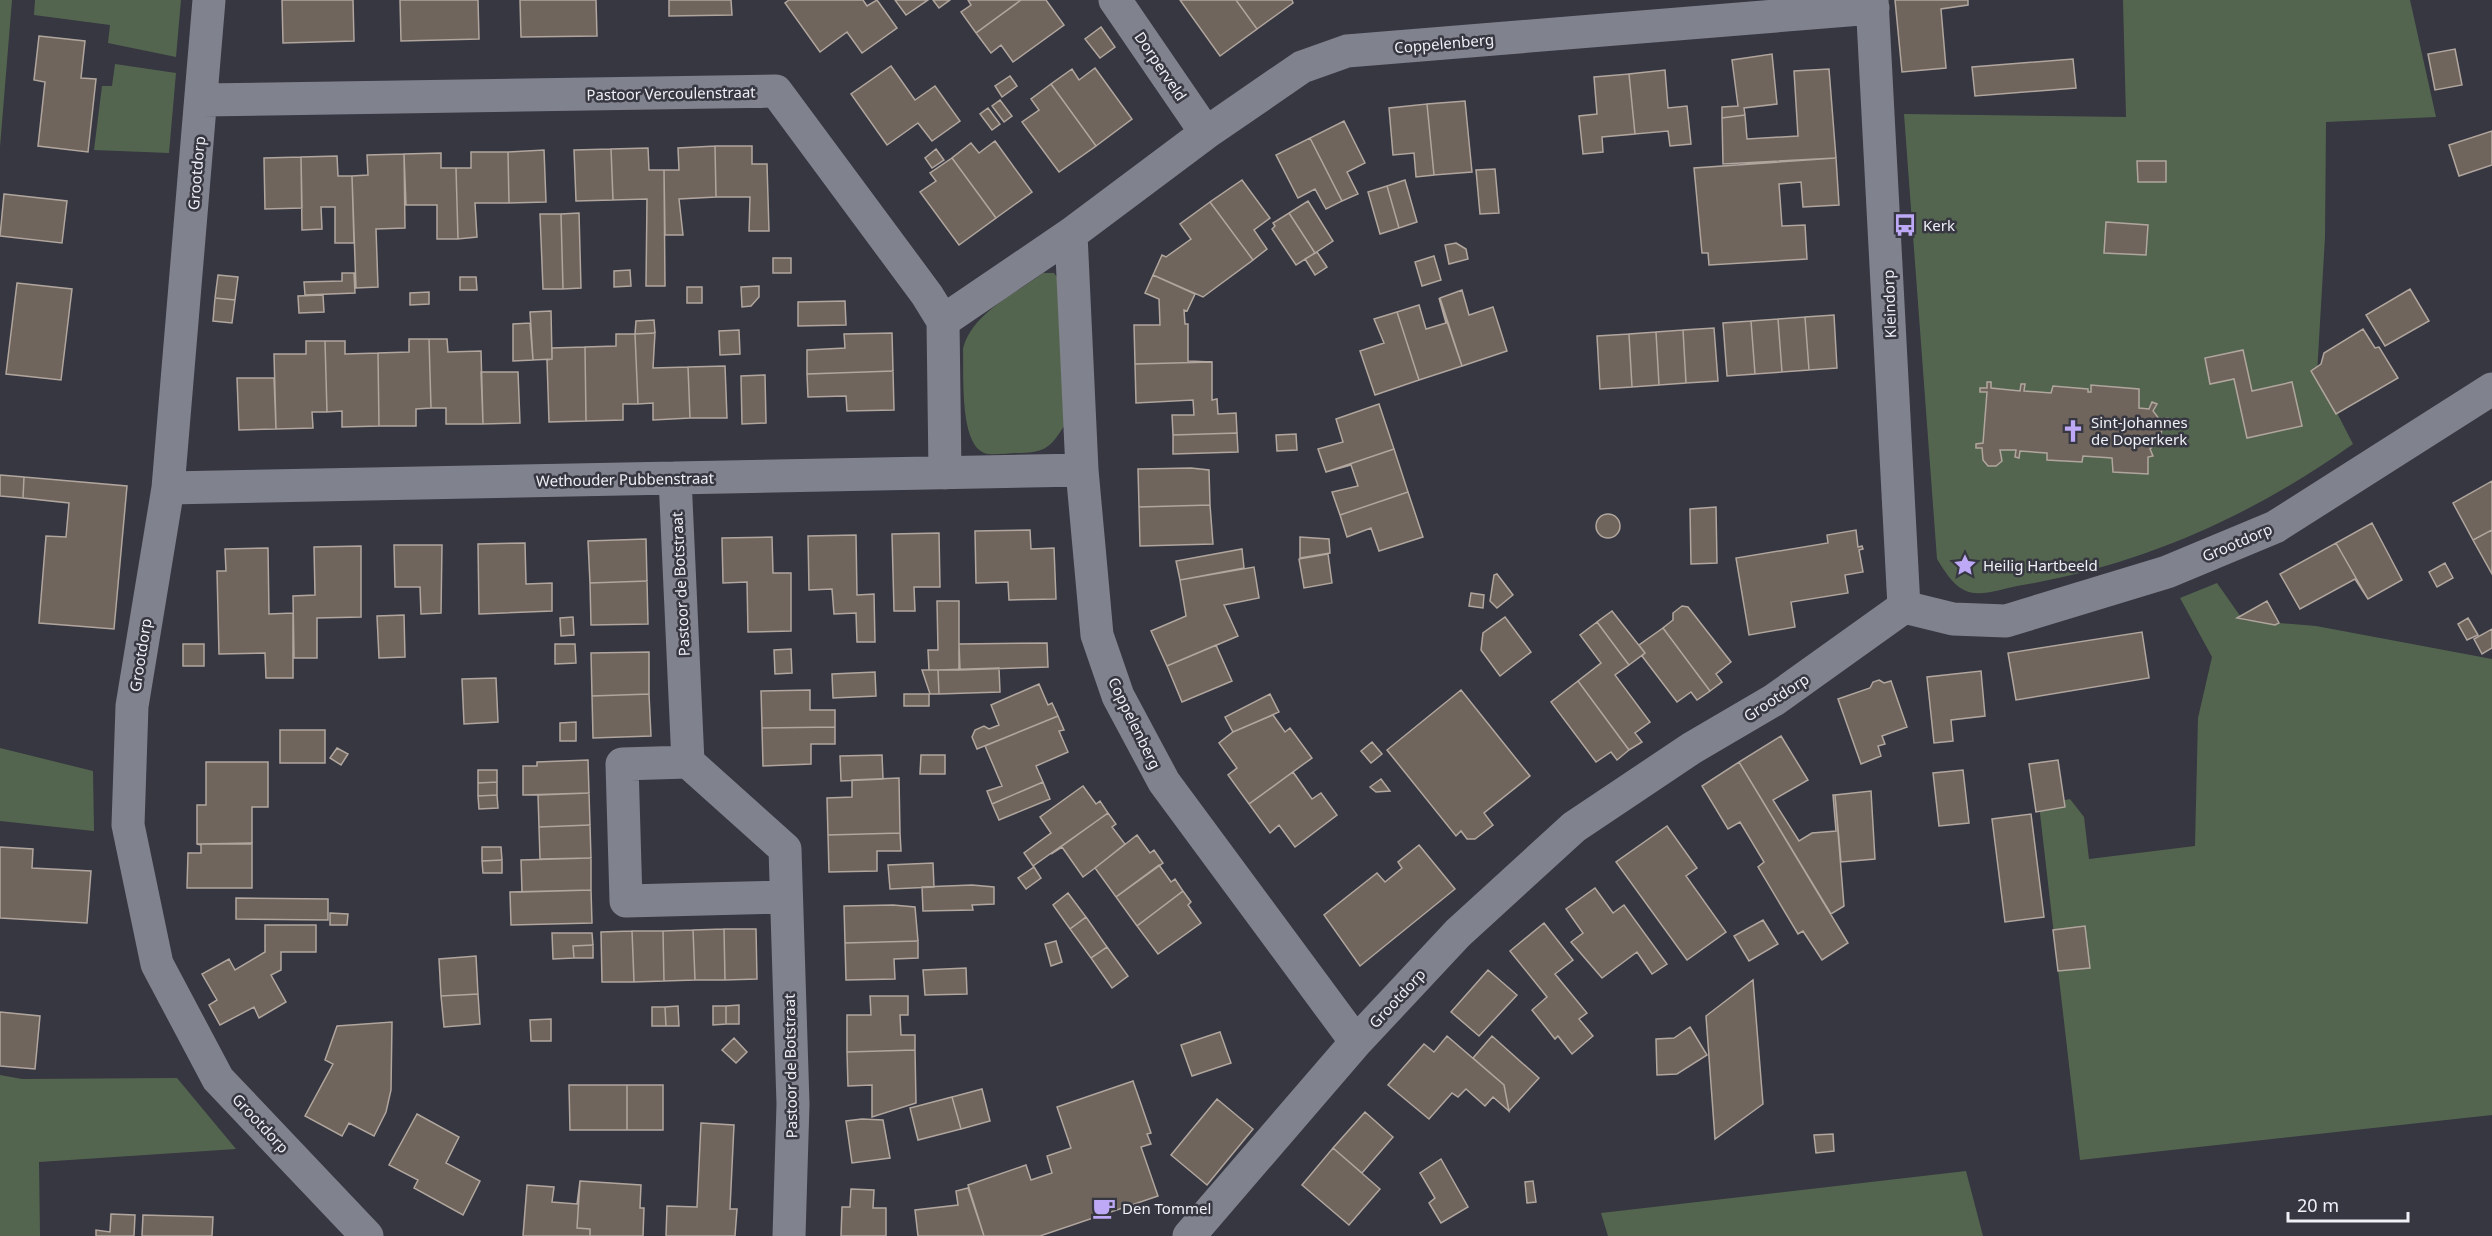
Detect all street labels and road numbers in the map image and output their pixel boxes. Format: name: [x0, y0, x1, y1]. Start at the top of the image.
street label: Dorperveld: [1131, 28, 1191, 104]
street label: Coppelenberg: [1393, 29, 1495, 57]
street label: Pastoor Vercoulenstraat: [586, 82, 756, 104]
street label: Grootdorp: [183, 135, 209, 211]
street label: Kleindorp: [1878, 269, 1900, 339]
street label: Wethouder Pubbenstraat: [536, 467, 715, 491]
street label: Pastoor de Botstraat: [666, 511, 694, 657]
street label: Grootdorp: [2199, 518, 2275, 566]
street label: Grootdorp: [124, 617, 156, 693]
street label: Grootdorp: [1739, 668, 1813, 726]
street label: Coppelenberg: [1104, 674, 1166, 772]
street label: Grootdorp: [1364, 964, 1430, 1032]
street label: Pastoor de Botstraat: [779, 993, 801, 1139]
street label: Grootdorp: [228, 1089, 294, 1157]

